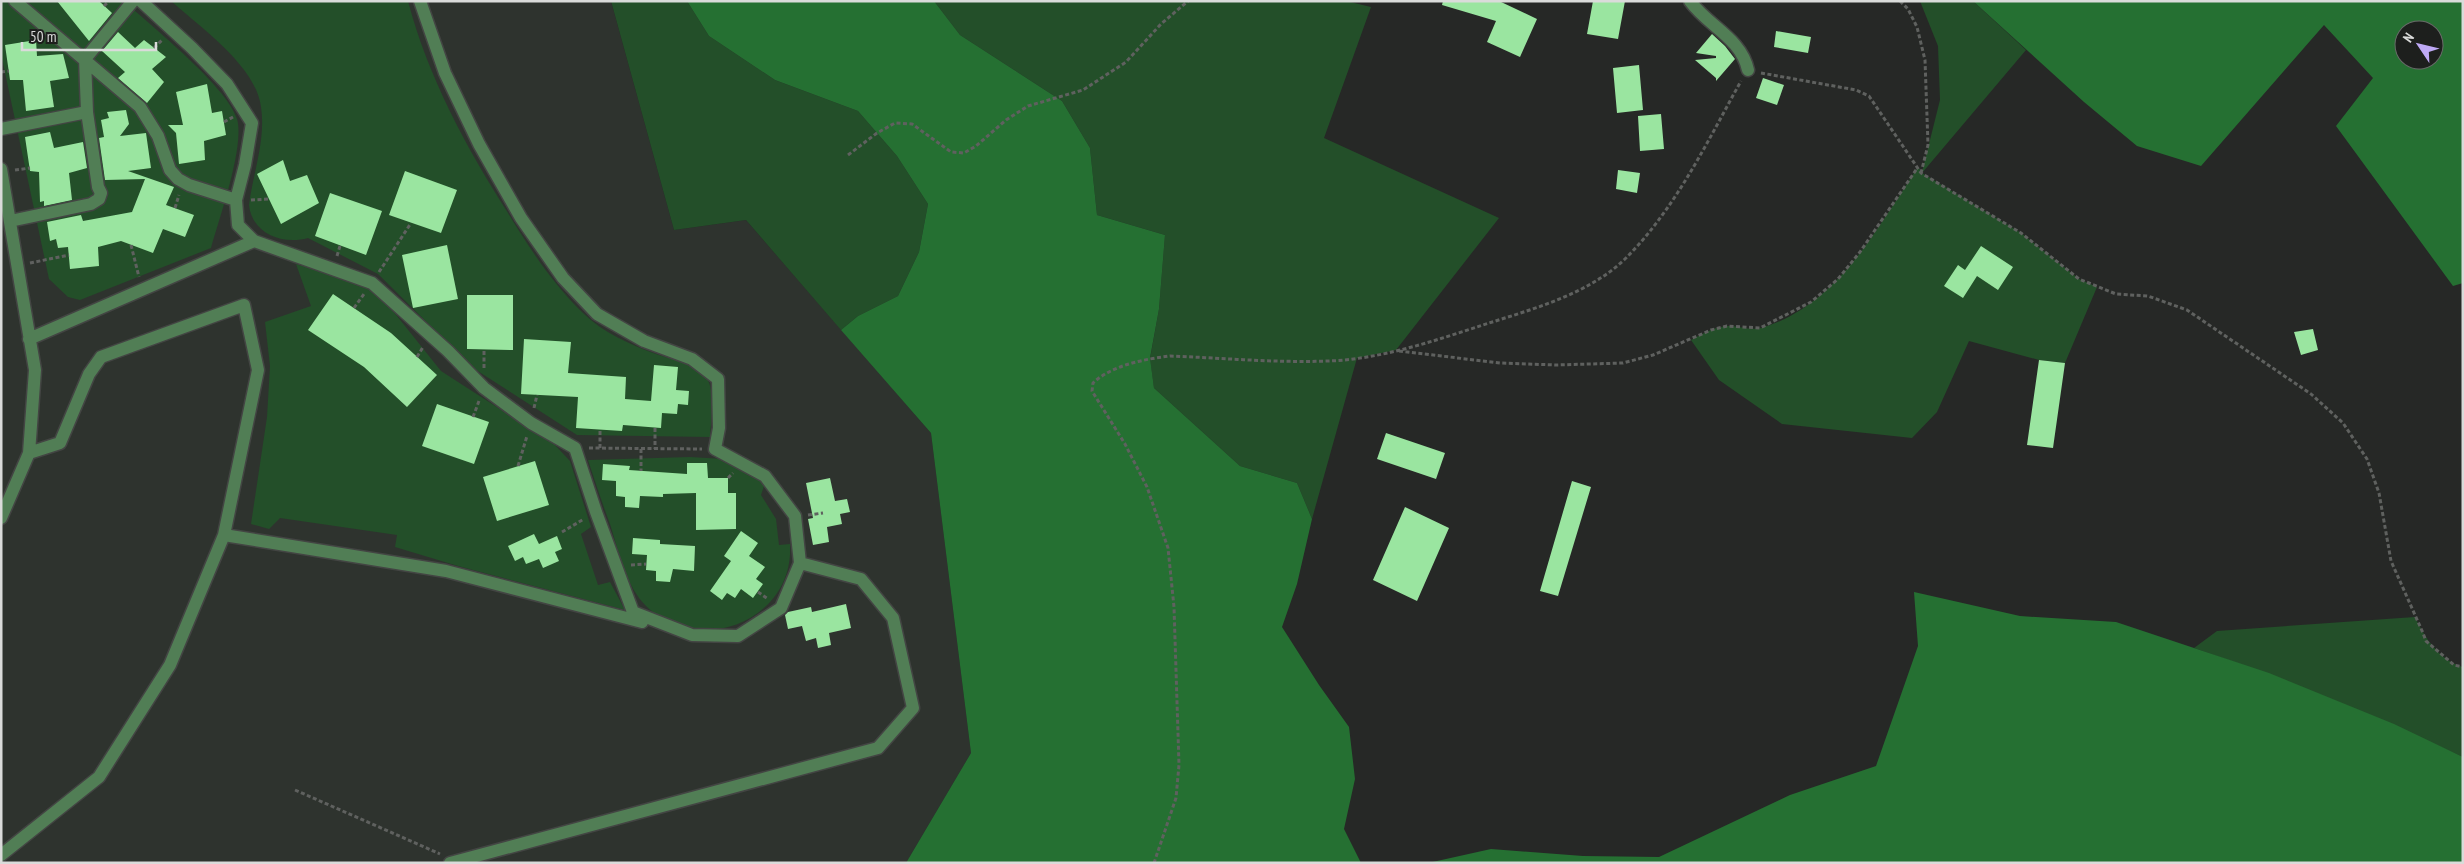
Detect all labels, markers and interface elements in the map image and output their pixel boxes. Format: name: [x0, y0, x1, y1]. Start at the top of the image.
scale bar: [22, 20, 156, 52]
north arrow: [2394, 20, 2444, 70]
text: 50 m: [30, 27, 56, 46]
text: N: [2399, 29, 2418, 46]

